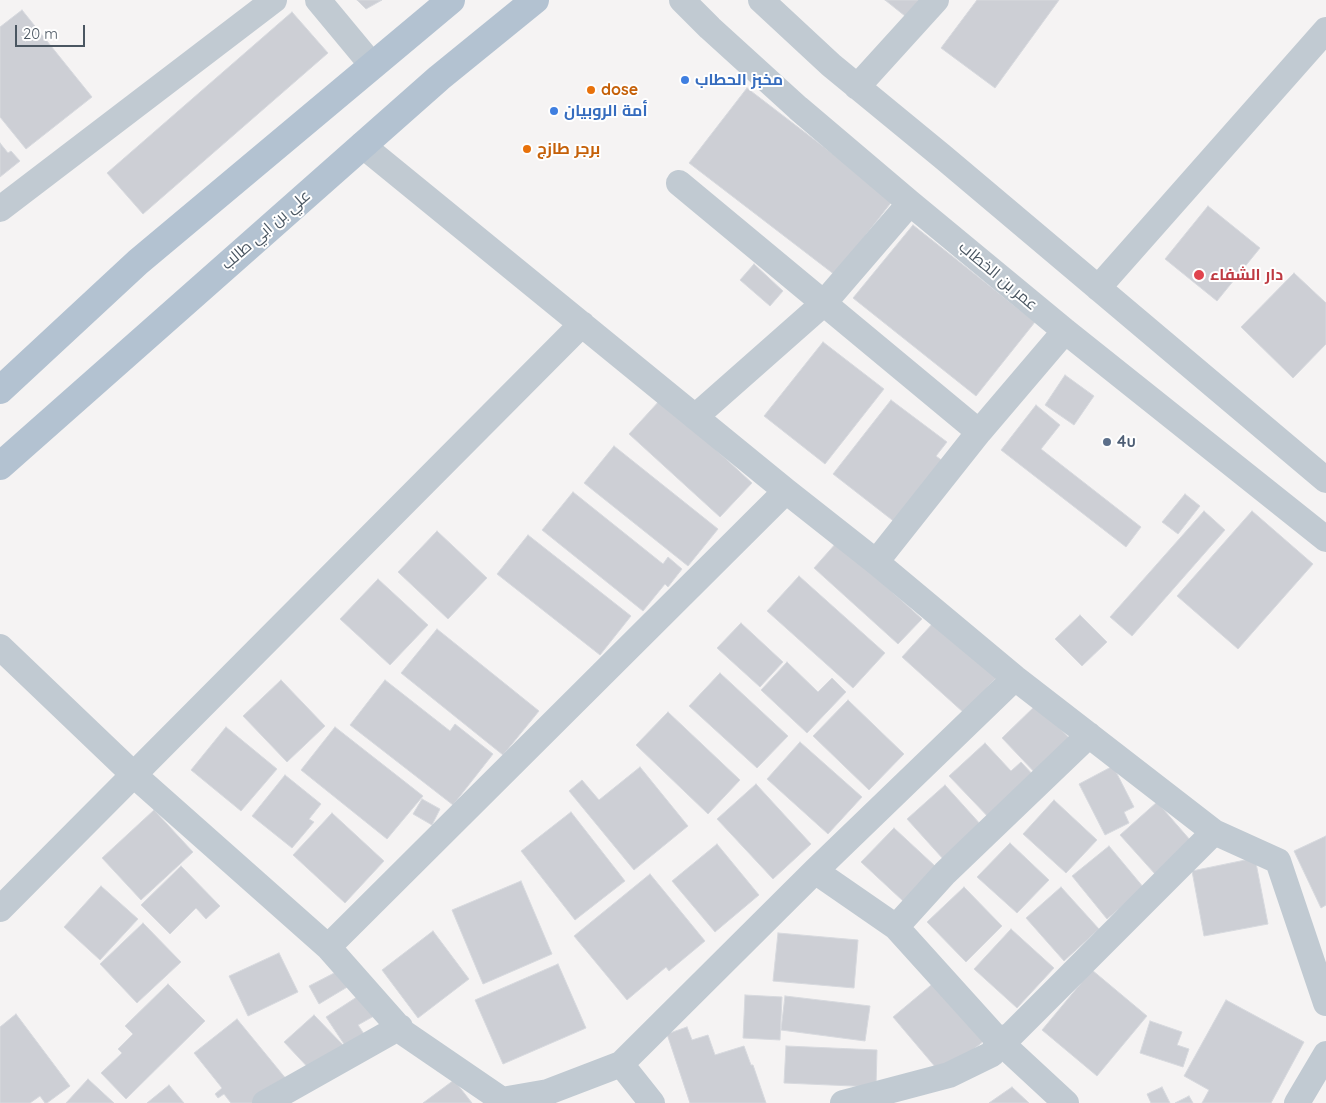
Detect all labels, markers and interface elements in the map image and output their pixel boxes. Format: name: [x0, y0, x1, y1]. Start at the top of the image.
scale bar: [18, 15, 88, 47]
text: 20 m: [23, 24, 58, 43]
place label: مخبز الحطاب: [695, 70, 783, 90]
marker: مخبز الحطاب: [679, 74, 691, 86]
place label: dose: [601, 80, 638, 100]
marker: dose: [585, 84, 597, 96]
place label: أمة الروبيان: [564, 101, 647, 121]
marker: أمة الروبيان: [548, 105, 560, 117]
place label: برجر طازج: [537, 139, 600, 159]
marker: برجر طازج: [521, 143, 533, 155]
street label: علي بن ابي طالب: [218, 186, 314, 274]
street label: عمر بن الخطاب: [955, 237, 1041, 315]
place label: دار الشفاء: [1210, 265, 1283, 285]
marker: دار الشفاء: [1192, 268, 1206, 282]
place label: 4u: [1117, 432, 1136, 452]
marker: 4u: [1101, 436, 1113, 448]

